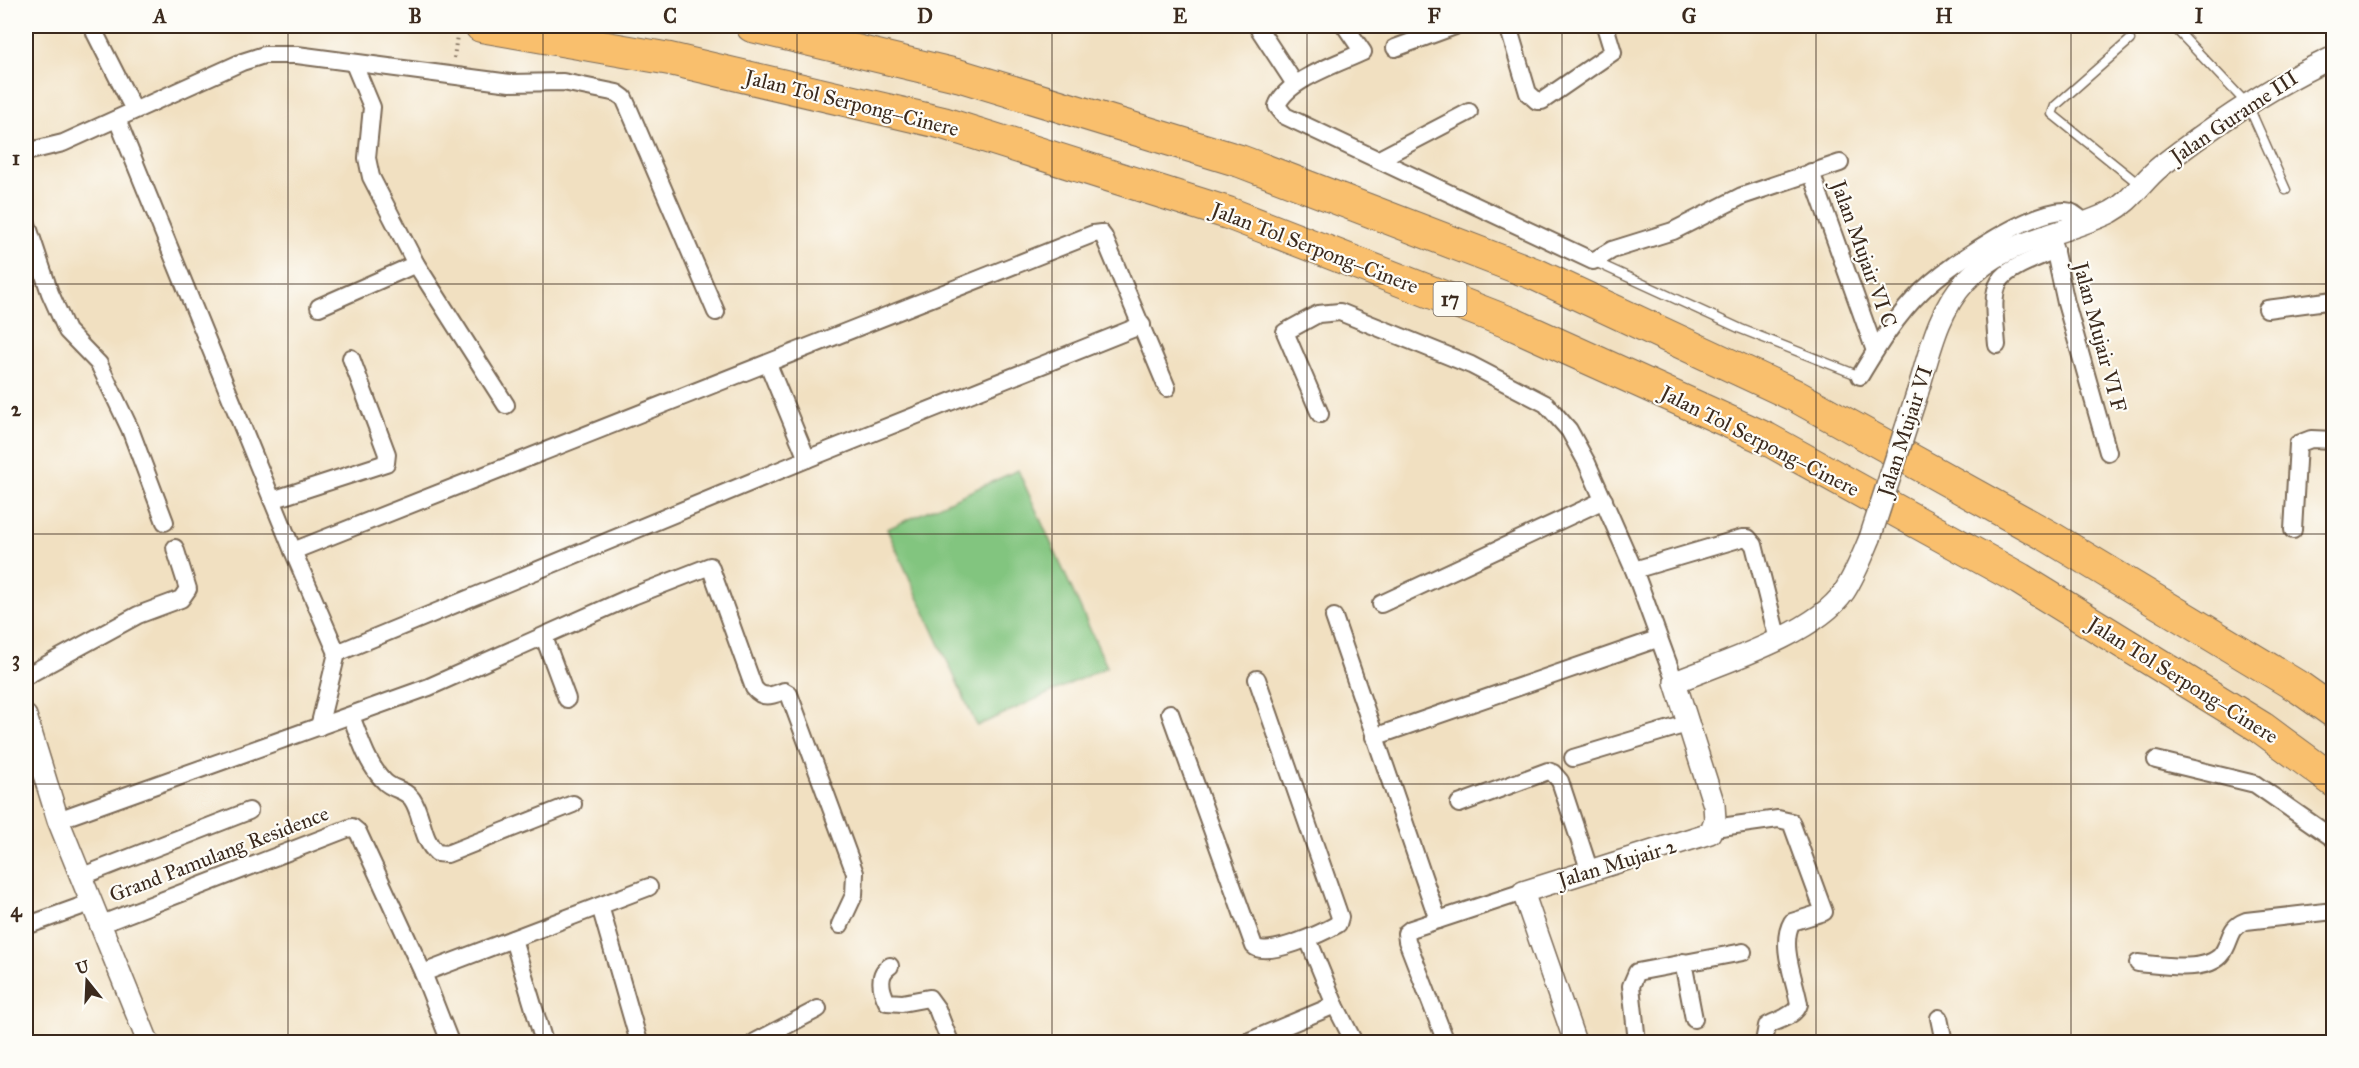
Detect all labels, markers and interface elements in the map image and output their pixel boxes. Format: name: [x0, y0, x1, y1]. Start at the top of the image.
text: A: [151, 4, 167, 28]
text: B: [408, 4, 422, 28]
text: C: [663, 4, 677, 28]
text: D: [917, 4, 933, 28]
text: E: [1173, 4, 1188, 28]
text: F: [1427, 4, 1441, 28]
text: G: [1682, 4, 1697, 28]
text: H: [1935, 4, 1953, 28]
text: I: [2195, 4, 2204, 28]
street label: Jalan Tol Serpong–Cinere: [740, 63, 962, 142]
street label: Jalan Gurame III: [2164, 65, 2303, 170]
text: 1: [12, 146, 20, 170]
street label: Jalan Mujair VI C: [1825, 175, 1903, 331]
street label: Jalan Tol Serpong–Cinere: [1206, 196, 1422, 300]
street label: Jalan Mujair VI F: [2067, 257, 2133, 415]
road number: 17: [1434, 282, 1466, 316]
street label: Jalan Mujair VI: [1871, 362, 1938, 501]
street label: Jalan Tol Serpong–Cinere: [1655, 379, 1864, 503]
text: 2: [11, 397, 22, 421]
street label: Jalan Tol Serpong–Cinere: [2081, 610, 2283, 749]
text: 3: [12, 647, 20, 672]
street label: Grand Pamulang Residence: [106, 800, 333, 908]
street label: Jalan Mujair 2: [1553, 832, 1680, 894]
text: 4: [10, 898, 22, 923]
north arrow: [57, 951, 117, 1011]
text: U: [74, 956, 92, 978]

